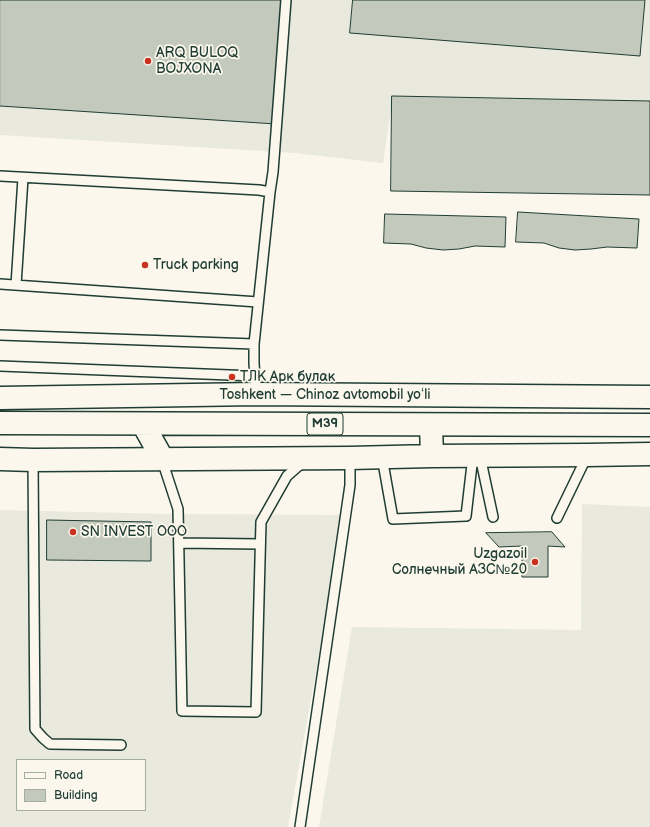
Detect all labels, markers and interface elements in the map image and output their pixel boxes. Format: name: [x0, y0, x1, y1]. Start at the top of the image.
place label: ARQ BULOQ BOJXONA: [156, 45, 238, 78]
marker: ARQ BULOQ BOJXONA: [143, 56, 153, 66]
place label: Truck parking: [153, 257, 239, 273]
marker: Truck parking: [140, 260, 150, 270]
place label: ТЛК Арк булак: [240, 369, 335, 385]
marker: ТЛК Арк булак: [227, 372, 237, 382]
street label: Toshkent — Chinoz avtomobil yoʻli: [219, 387, 431, 403]
road number: M39: [307, 413, 343, 435]
place label: SN INVEST ООО: [81, 524, 187, 540]
marker: SN INVEST ООО: [68, 527, 78, 537]
place label: Uzgazoil Солнечный АЗС№20: [392, 546, 527, 578]
marker: Uzgazoil Солнечный АЗС№20: [530, 557, 540, 567]
legend: [16, 759, 146, 811]
text: Road: [54, 768, 83, 783]
text: Building: [54, 788, 98, 803]

